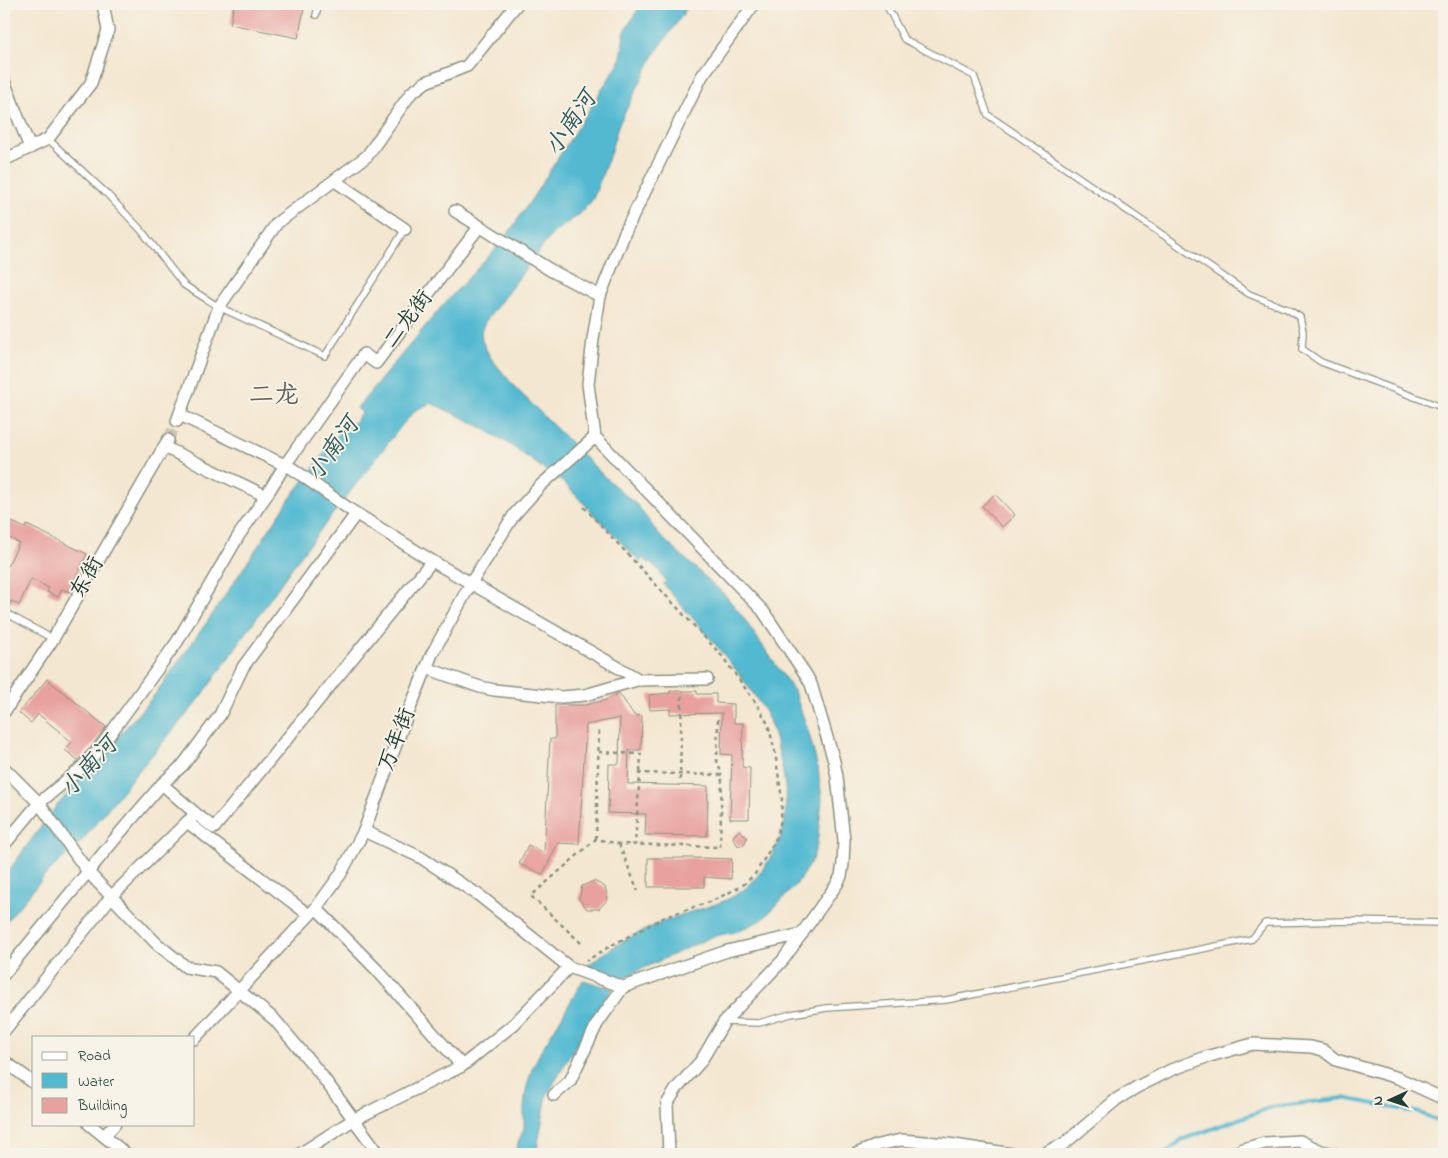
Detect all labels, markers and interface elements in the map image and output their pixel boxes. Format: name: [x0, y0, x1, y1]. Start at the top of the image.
water label: 小南河: [537, 81, 609, 164]
street label: 二龙街: [376, 284, 442, 356]
district label: 二龙: [249, 378, 299, 414]
water label: 小南河: [299, 407, 371, 490]
street label: 东街: [63, 551, 113, 605]
street label: 万年街: [371, 703, 425, 777]
water label: 小南河: [53, 727, 130, 806]
legend: [32, 1036, 195, 1126]
text: Road: [78, 1045, 111, 1067]
text: Water: [78, 1071, 114, 1093]
north arrow: [1366, 1076, 1416, 1126]
text: Building: [77, 1095, 127, 1118]
text: N: [1368, 1095, 1389, 1106]

